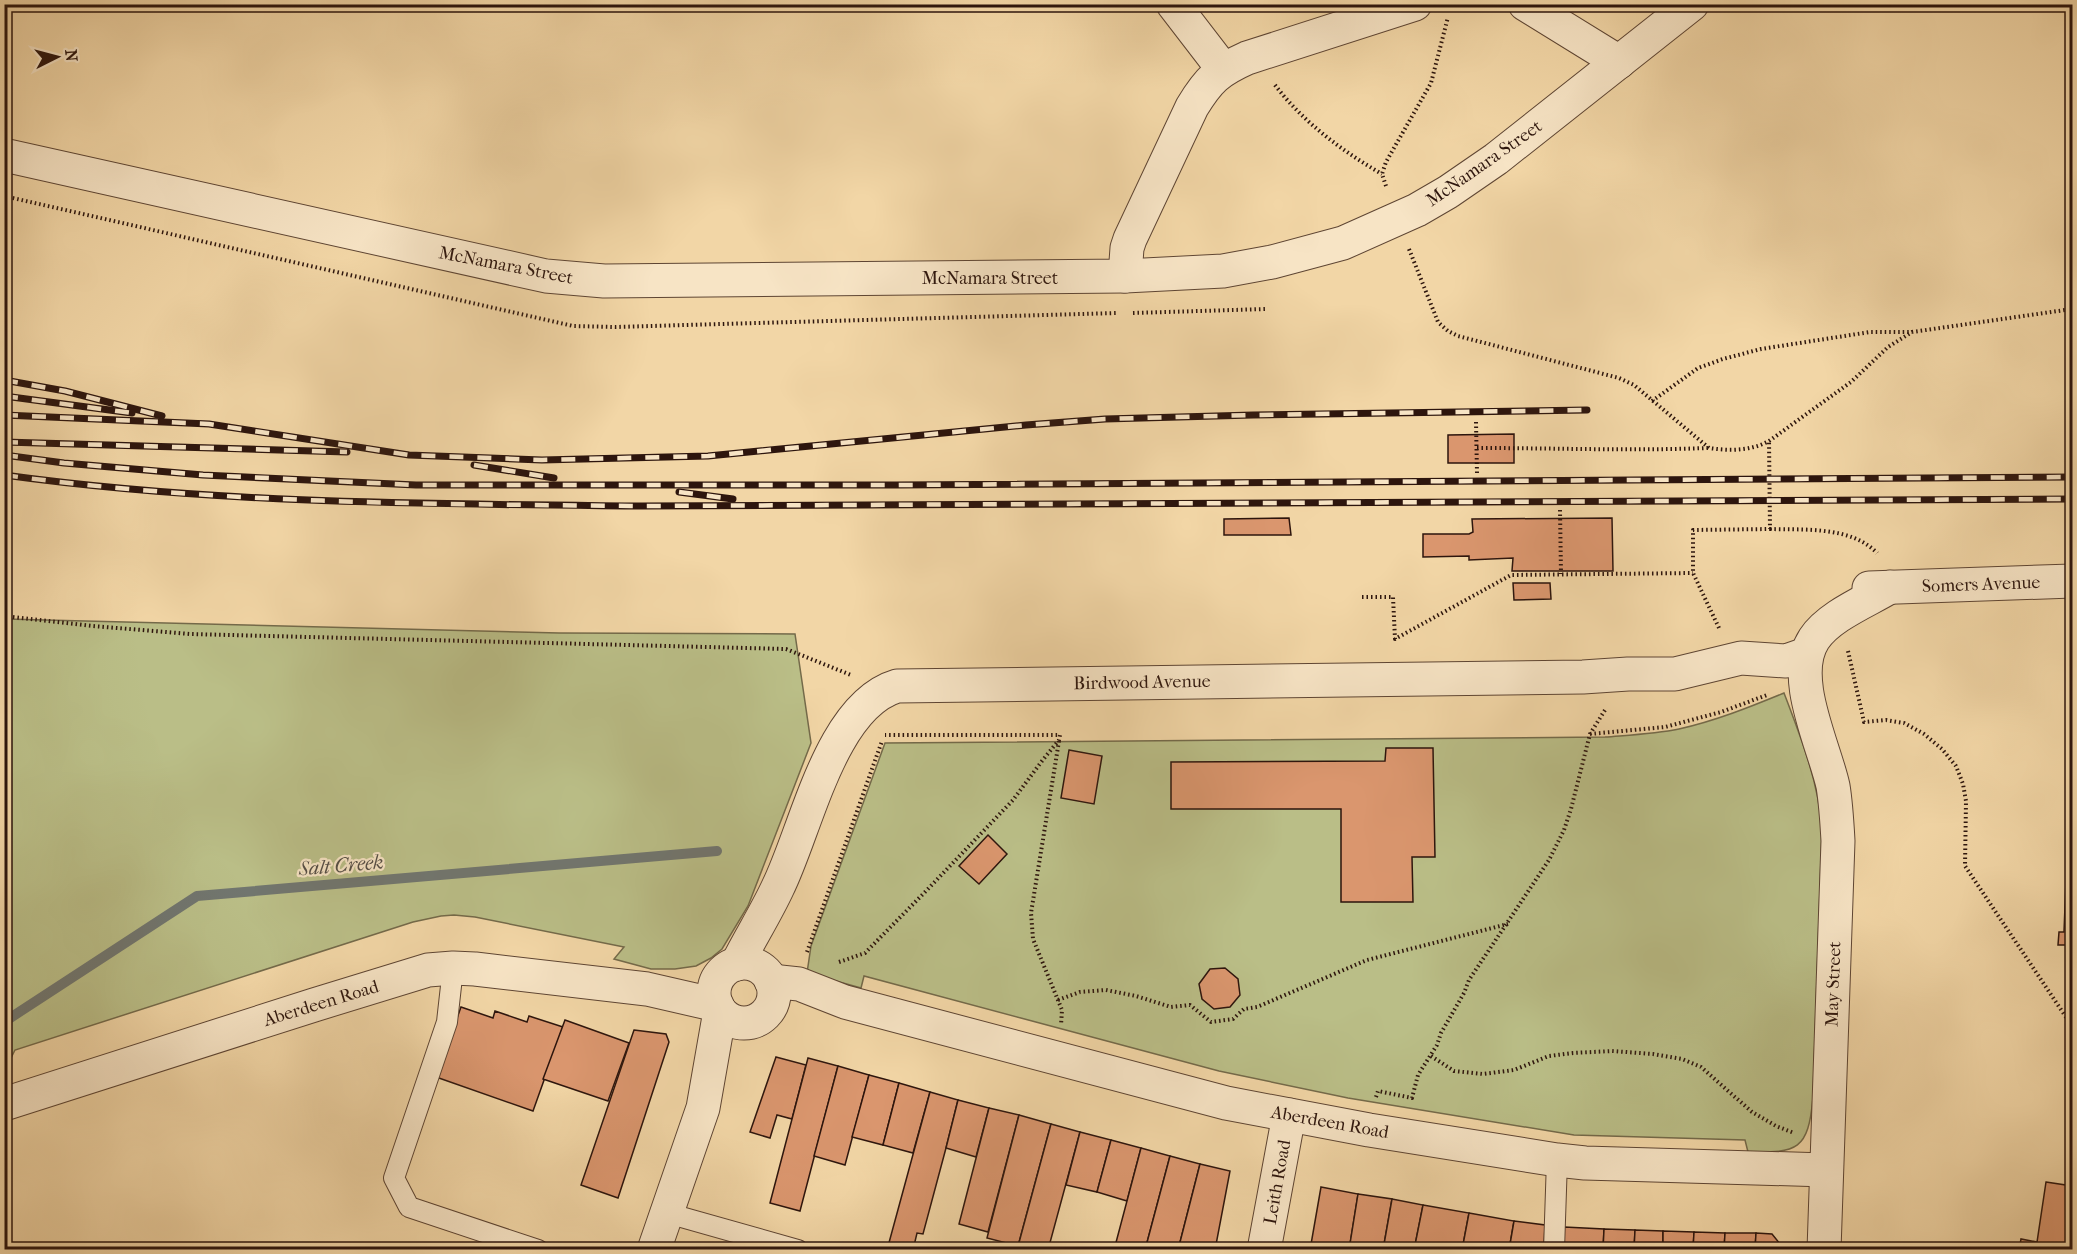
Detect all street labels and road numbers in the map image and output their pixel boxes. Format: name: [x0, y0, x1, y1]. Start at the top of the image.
street label: McNamara Street: [1422, 115, 1547, 211]
street label: McNamara Street: [437, 242, 575, 289]
street label: McNamara Street: [922, 268, 1059, 289]
street label: Somers Avenue: [1921, 572, 2041, 597]
street label: Birdwood Avenue: [1073, 671, 1211, 694]
street label: May Street: [1822, 940, 1846, 1027]
street label: Aberdeen Road: [260, 976, 382, 1031]
street label: Aberdeen Road: [1268, 1102, 1391, 1143]
street label: Leith Road: [1260, 1138, 1295, 1226]

